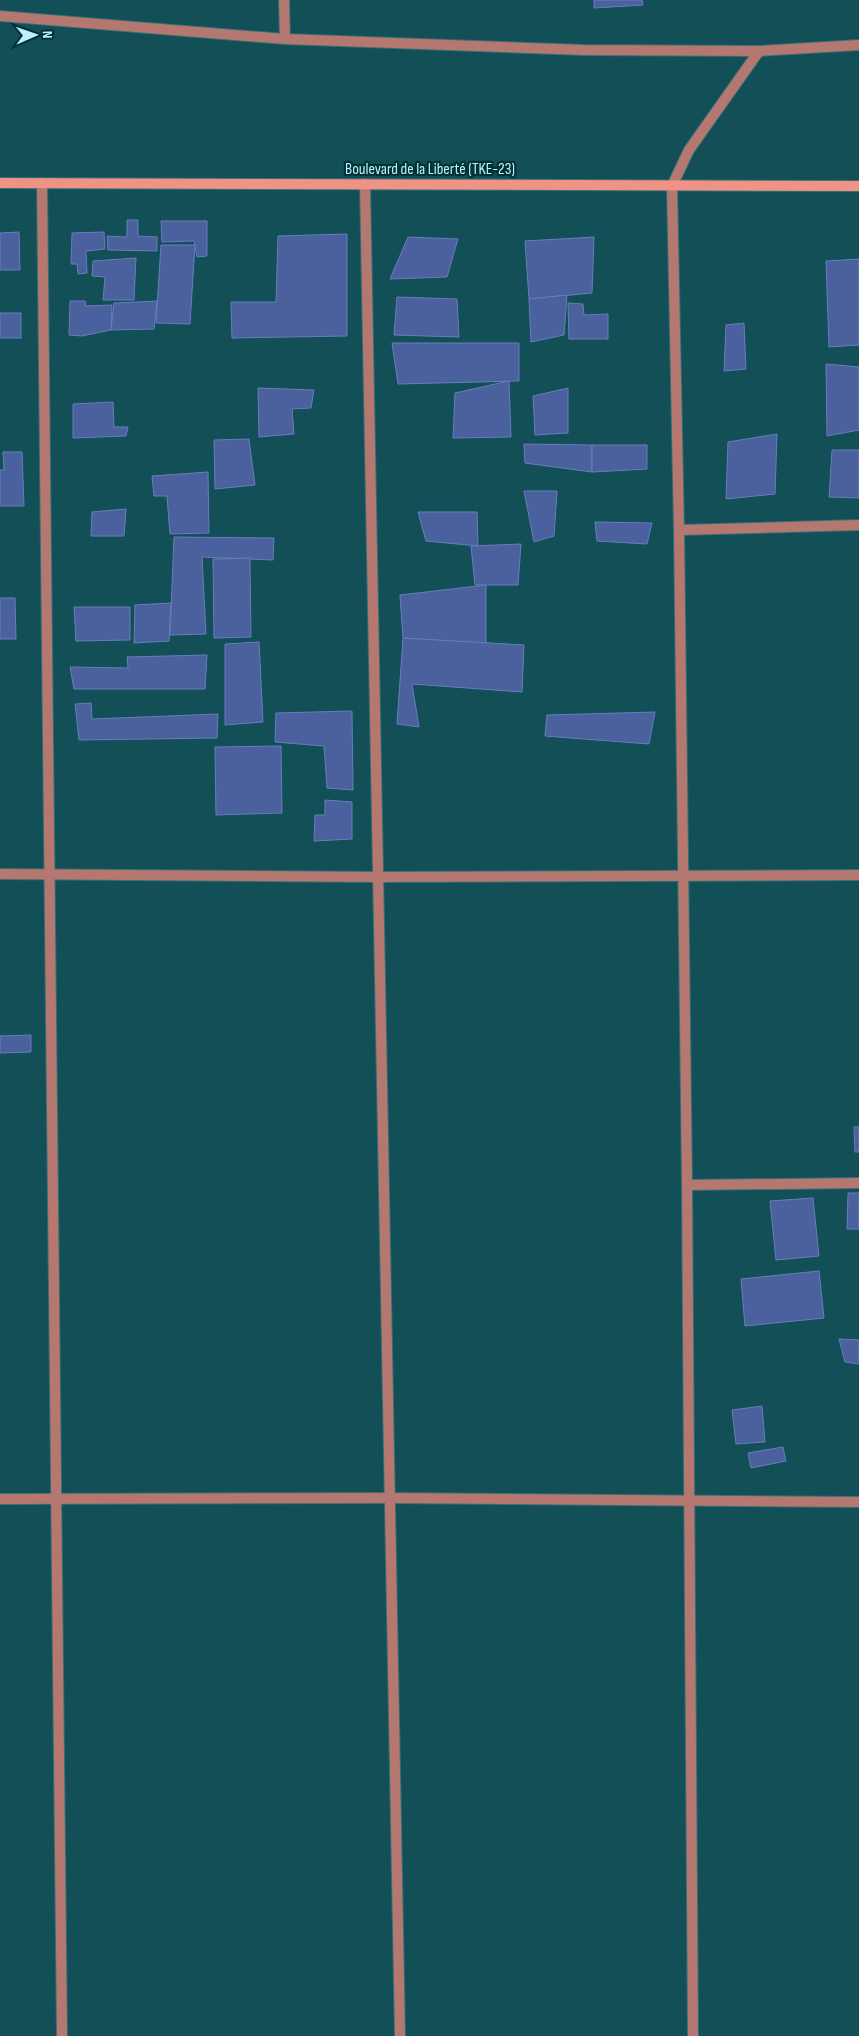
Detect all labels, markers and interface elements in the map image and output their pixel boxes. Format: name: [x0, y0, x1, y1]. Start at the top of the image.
north arrow: [10, 10, 60, 60]
text: N: [39, 31, 56, 39]
street label: Boulevard de la Liberté (TKE-23): [345, 160, 515, 179]

